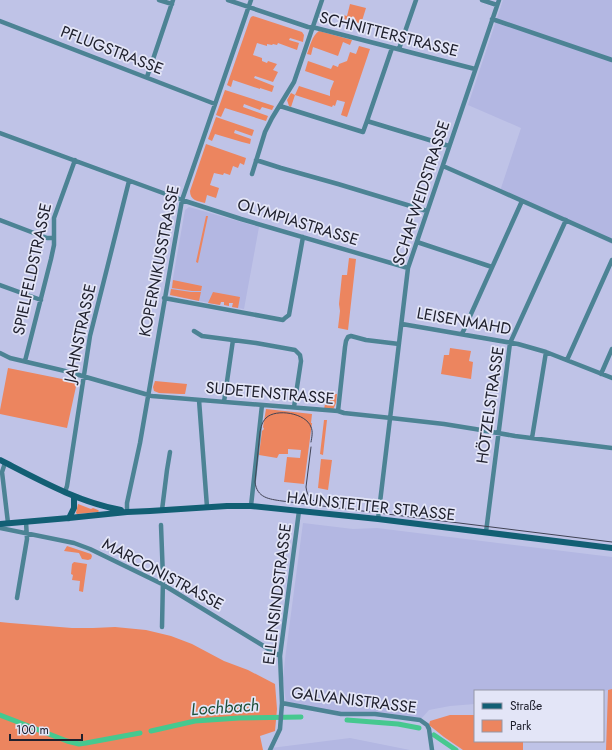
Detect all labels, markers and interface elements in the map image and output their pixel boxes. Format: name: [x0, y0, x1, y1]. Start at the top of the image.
street label: SCHNITTERSTRASSE: [317, 6, 461, 62]
street label: PFLUGSTRASSE: [57, 20, 167, 80]
street label: SCHAFWEIDSTRASSE: [387, 118, 455, 268]
street label: KOPERNIKUSSTRASSE: [133, 183, 185, 339]
street label: OLYMPIASTRASSE: [234, 193, 362, 251]
street label: SPIELFELDSTRASSE: [7, 201, 57, 337]
street label: JAHNSTRASSE: [58, 282, 102, 386]
street label: LEISENMAHD: [415, 301, 513, 341]
street label: HÖTZELSTRASSE: [470, 345, 510, 465]
street label: SUDETENSTRASSE: [205, 376, 335, 410]
street label: HAUNSTETTER STRASSE: [286, 486, 456, 526]
street label: ELLENSINDSTRASSE: [257, 522, 297, 666]
street label: MARCONISTRASSE: [98, 532, 228, 616]
street label: GALVANISTRASSE: [290, 681, 418, 719]
legend: [474, 690, 604, 742]
water label: Lochbach: [190, 693, 260, 721]
text: Straße: [510, 697, 542, 715]
scale bar: [10, 716, 82, 742]
text: Park: [510, 717, 532, 735]
text: 100 m: [16, 721, 49, 739]

